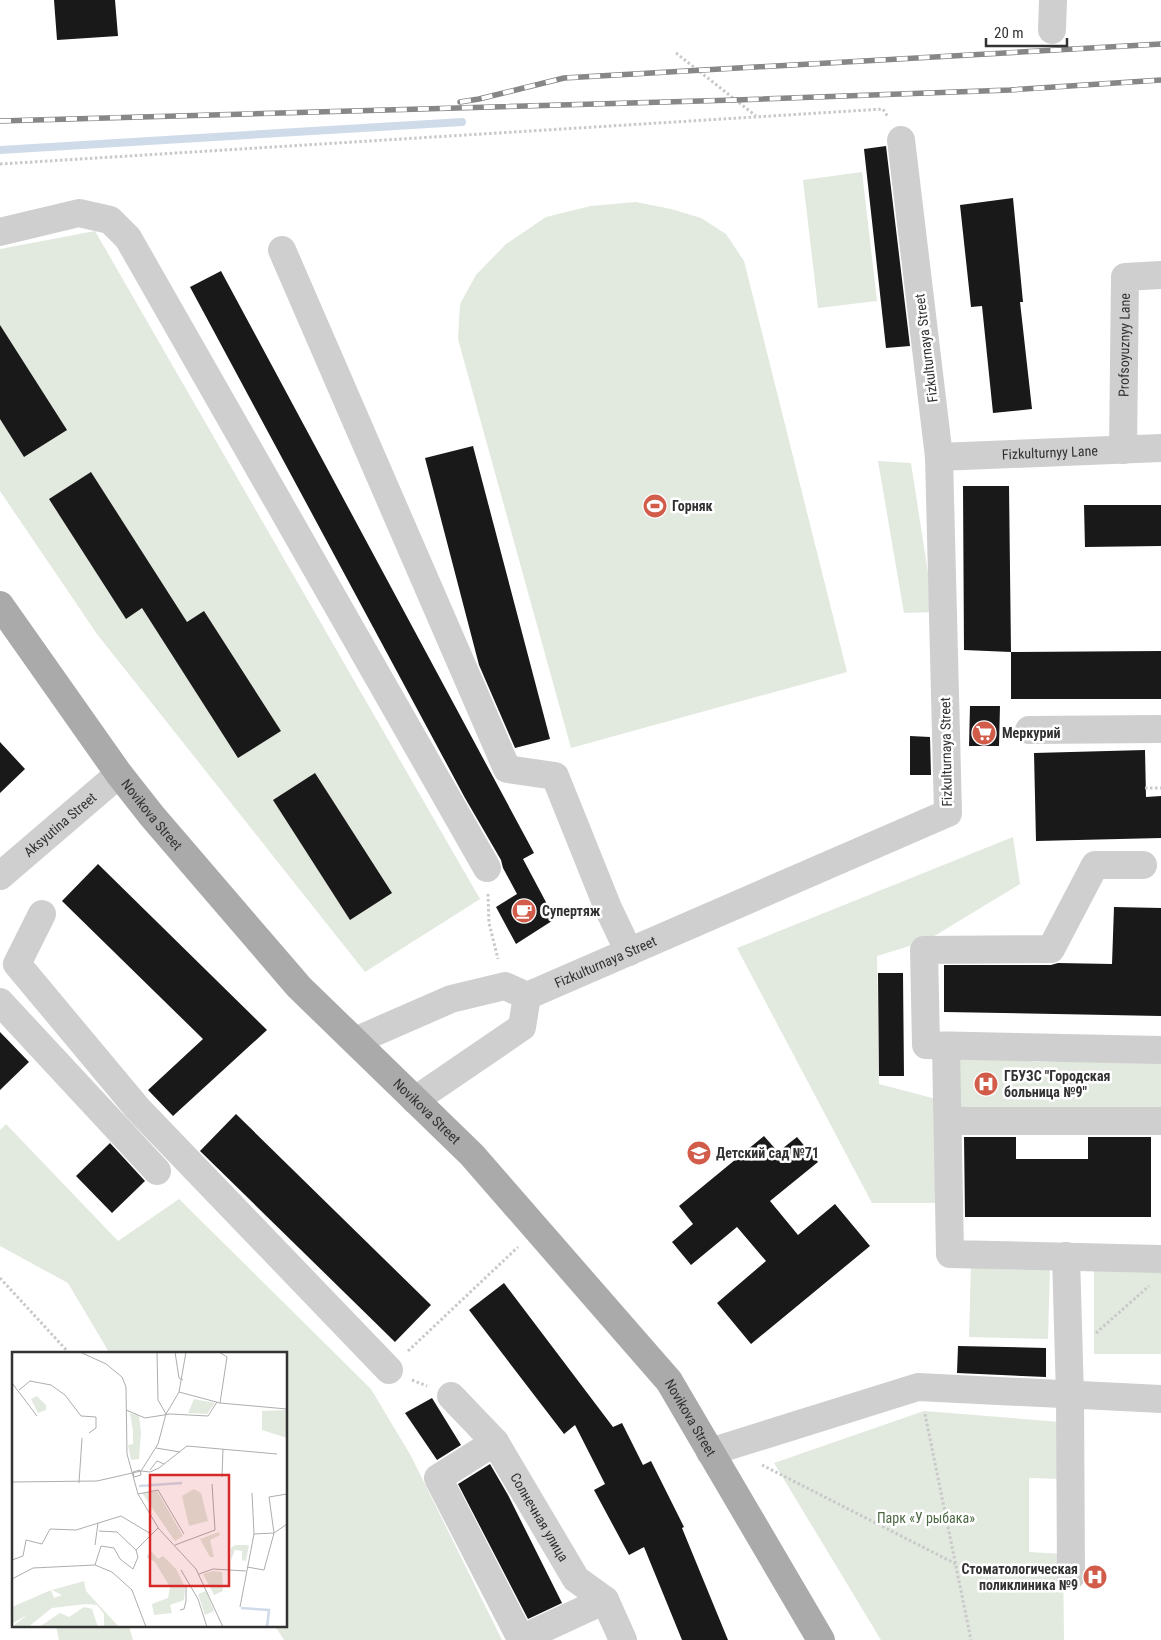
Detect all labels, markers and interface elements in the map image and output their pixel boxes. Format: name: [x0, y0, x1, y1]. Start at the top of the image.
scale bar: [986, 15, 1067, 47]
text: 20 m: [994, 24, 1024, 42]
street label: Fizkulturnaya Street: [911, 293, 941, 403]
street label: Profsoyuznyy Lane: [1116, 293, 1133, 397]
street label: Fizkulturnyy Lane: [1002, 443, 1099, 462]
sports icon: Горняк: [642, 493, 668, 519]
place label: Горняк: [672, 498, 713, 514]
street label: Fizkulturnaya Street: [937, 697, 955, 807]
supermarket icon: Меркурий: [971, 720, 997, 746]
place label: Меркурий: [1002, 725, 1060, 741]
street label: Novikova Street: [118, 776, 186, 853]
street label: Aksyutina Street: [20, 789, 99, 860]
cafe icon: Супертяж: [511, 898, 537, 924]
place label: Супертяж: [542, 903, 601, 919]
street label: Fizkulturnaya Street: [552, 933, 659, 991]
place label: ГБУЗС "Городская больница №9": [1004, 1068, 1110, 1100]
hospital icon: ГБУЗС "Городская больница №9": [973, 1071, 999, 1097]
street label: Novikova Street: [390, 1075, 464, 1147]
school or university icon: Детский сад №71: [686, 1140, 712, 1166]
place label: Детский сад №71: [716, 1145, 819, 1161]
inset map: [12, 1352, 288, 1628]
street label: Novikova Street: [662, 1376, 719, 1459]
street label: Солнечная улица: [507, 1470, 572, 1564]
park label: Парк «У рыбака»: [877, 1510, 975, 1526]
place label: Стоматологическая поликлиника №9: [961, 1561, 1078, 1593]
hospital icon: Стоматологическая поликлиника №9: [1082, 1564, 1108, 1590]

